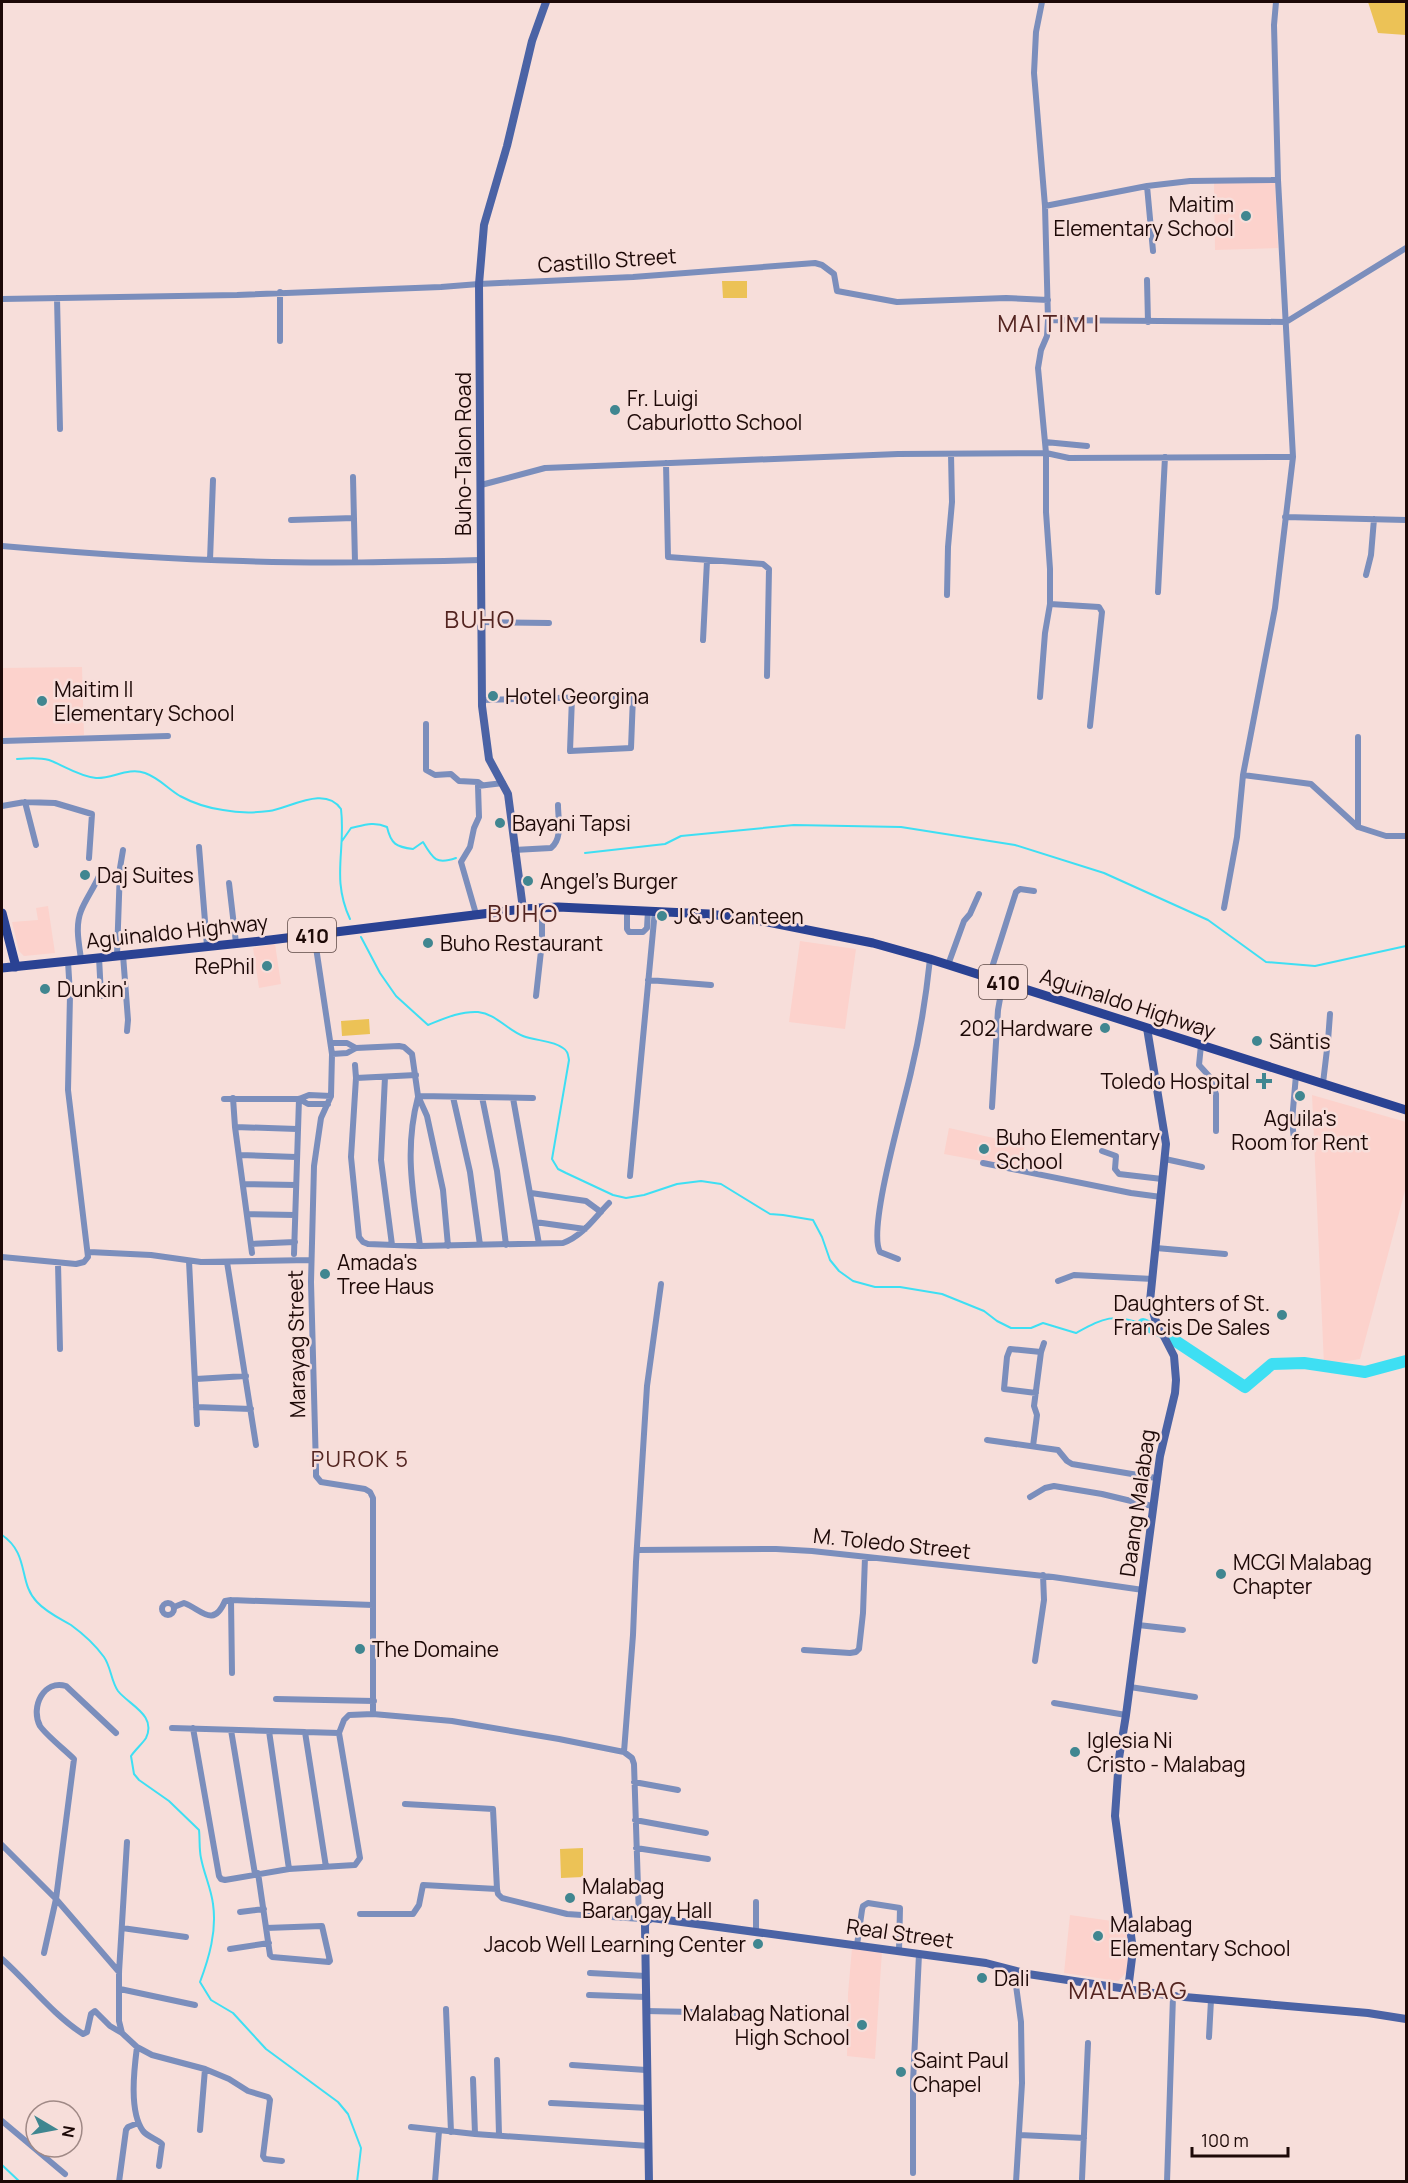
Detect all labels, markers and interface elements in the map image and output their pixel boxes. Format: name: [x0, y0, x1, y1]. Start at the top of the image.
place label: Maitim Elementary School: [1053, 190, 1234, 242]
marker: Maitim Elementary School: [1239, 209, 1253, 223]
street label: Castillo Street: [537, 241, 677, 279]
district label: MAITIM I: [997, 306, 1101, 339]
street label: Buho-Talon Road: [449, 372, 477, 536]
place label: Fr. Luigi Caburlotto School: [627, 384, 802, 436]
marker: Fr. Luigi Caburlotto School: [608, 403, 622, 417]
district label: BUHO: [444, 602, 516, 635]
place label: Maitim II Elementary School: [54, 675, 235, 727]
place label: Hotel Georgina: [505, 682, 649, 710]
marker: Hotel Georgina: [486, 689, 500, 703]
marker: Maitim II Elementary School: [35, 694, 49, 708]
place label: Bayani Tapsi: [512, 809, 631, 837]
marker: Bayani Tapsi: [493, 816, 507, 830]
place label: Daj Suites: [97, 861, 194, 889]
place label: Angel's Burger: [540, 867, 678, 895]
marker: Daj Suites: [78, 868, 92, 882]
marker: Angel's Burger: [521, 874, 535, 888]
district label: BUHO: [487, 896, 559, 929]
place label: J & J Canteen: [674, 902, 804, 930]
street label: Aguinaldo Highway: [85, 908, 269, 954]
marker: J & J Canteen: [655, 909, 669, 923]
road number: 410: [288, 918, 336, 952]
place label: Buho Restaurant: [440, 929, 603, 957]
marker: Buho Restaurant: [421, 936, 435, 950]
place label: RePhil: [195, 952, 255, 980]
marker: RePhil: [260, 959, 274, 973]
street label: Aguinaldo Highway: [1037, 961, 1219, 1045]
road number: 410: [979, 965, 1027, 999]
place label: Dunkin': [57, 975, 128, 1003]
marker: Dunkin': [38, 982, 52, 996]
place label: 202 Hardware: [959, 1014, 1093, 1042]
marker: 202 Hardware: [1098, 1021, 1112, 1035]
place label: Säntis: [1269, 1027, 1330, 1055]
marker: Säntis: [1250, 1034, 1264, 1048]
place label: Toledo Hospital: [1100, 1067, 1250, 1095]
marker: Toledo Hospital: [1255, 1072, 1273, 1090]
marker: Aguila's Room for Rent: [1293, 1089, 1307, 1103]
place label: Aguila's Room for Rent: [1231, 1104, 1369, 1156]
place label: Buho Elementary School: [996, 1123, 1160, 1175]
marker: Buho Elementary School: [977, 1142, 991, 1156]
place label: Amada's Tree Haus: [337, 1248, 434, 1300]
marker: Amada's Tree Haus: [318, 1267, 332, 1281]
street label: Marayag Street: [281, 1270, 311, 1418]
place label: Daughters of St. Francis De Sales: [1113, 1289, 1270, 1341]
marker: Daughters of St. Francis De Sales: [1275, 1308, 1289, 1322]
street label: Daang Malabag: [1113, 1427, 1161, 1579]
district label: PUROK 5: [311, 1444, 409, 1474]
street label: M. Toledo Street: [812, 1521, 972, 1565]
place label: MCGI Malabag Chapter: [1233, 1548, 1372, 1600]
marker: MCGI Malabag Chapter: [1214, 1567, 1228, 1581]
place label: The Domaine: [372, 1635, 499, 1663]
marker: The Domaine: [353, 1642, 367, 1656]
place label: Iglesia Ni Cristo - Malabag: [1087, 1726, 1246, 1778]
marker: Iglesia Ni Cristo - Malabag: [1068, 1745, 1082, 1759]
place label: Malabag Barangay Hall: [582, 1872, 712, 1924]
marker: Malabag Barangay Hall: [563, 1891, 577, 1905]
place label: Malabag Elementary School: [1110, 1910, 1291, 1962]
street label: Real Street: [845, 1912, 955, 1954]
marker: Malabag Elementary School: [1091, 1929, 1105, 1943]
place label: Jacob Well Learning Center: [484, 1930, 746, 1958]
marker: Jacob Well Learning Center: [751, 1937, 765, 1951]
place label: Dali: [994, 1964, 1030, 1992]
marker: Dali: [975, 1971, 989, 1985]
district label: MALABAG: [1068, 1973, 1188, 2006]
place label: Malabag National High School: [683, 1999, 850, 2051]
marker: Malabag National High School: [855, 2018, 869, 2032]
place label: Saint Paul Chapel: [913, 2046, 1009, 2098]
marker: Saint Paul Chapel: [894, 2065, 908, 2079]
north arrow: [24, 2099, 84, 2159]
scale bar: [1192, 2120, 1288, 2158]
text: N: [57, 2124, 81, 2139]
text: 100 m: [1201, 2128, 1249, 2152]

